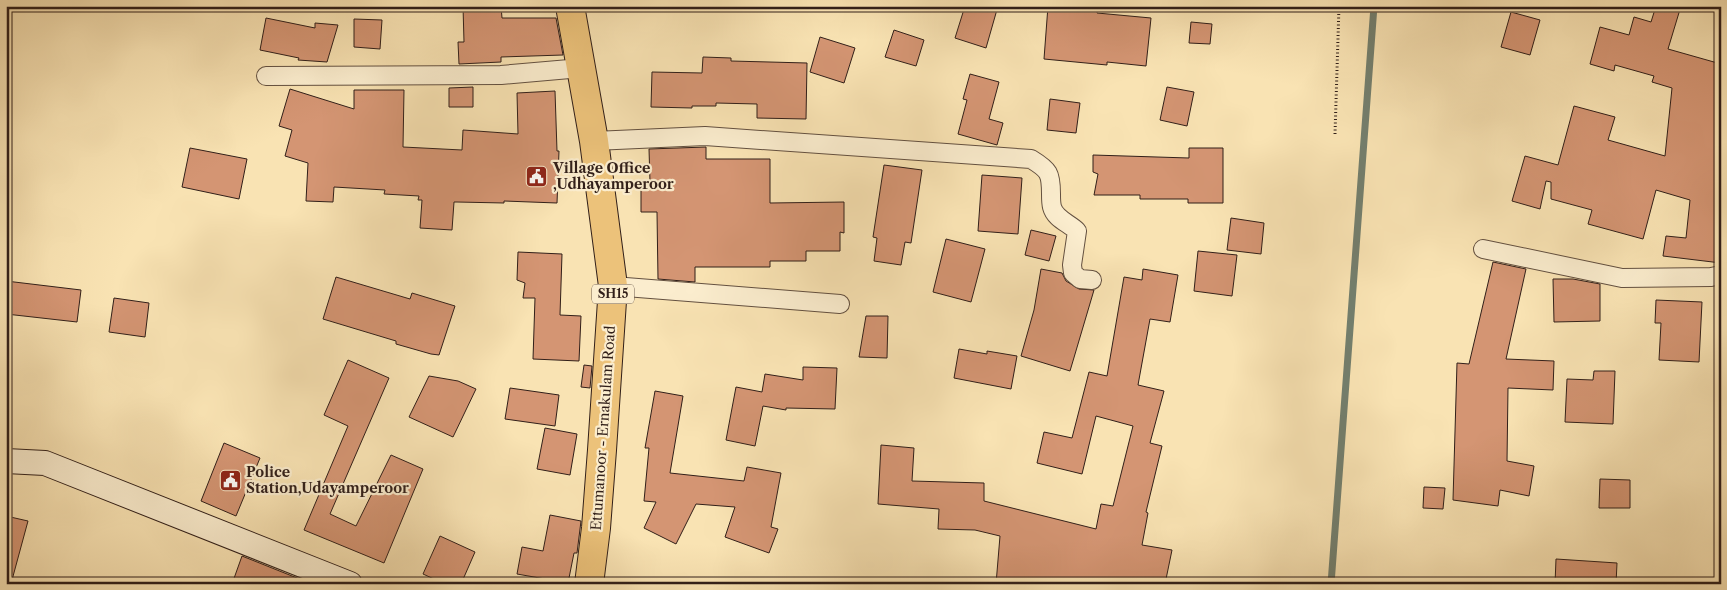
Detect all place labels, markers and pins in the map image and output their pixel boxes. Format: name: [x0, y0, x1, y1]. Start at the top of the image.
place label: Village Office ,Udhayamperoor: [552, 159, 674, 193]
public building icon: Village Office ,Udhayamperoor: [525, 164, 549, 188]
place label: Police Station,Udayamperoor: [246, 463, 409, 497]
public building icon: Police Station,Udayamperoor: [218, 468, 242, 492]

